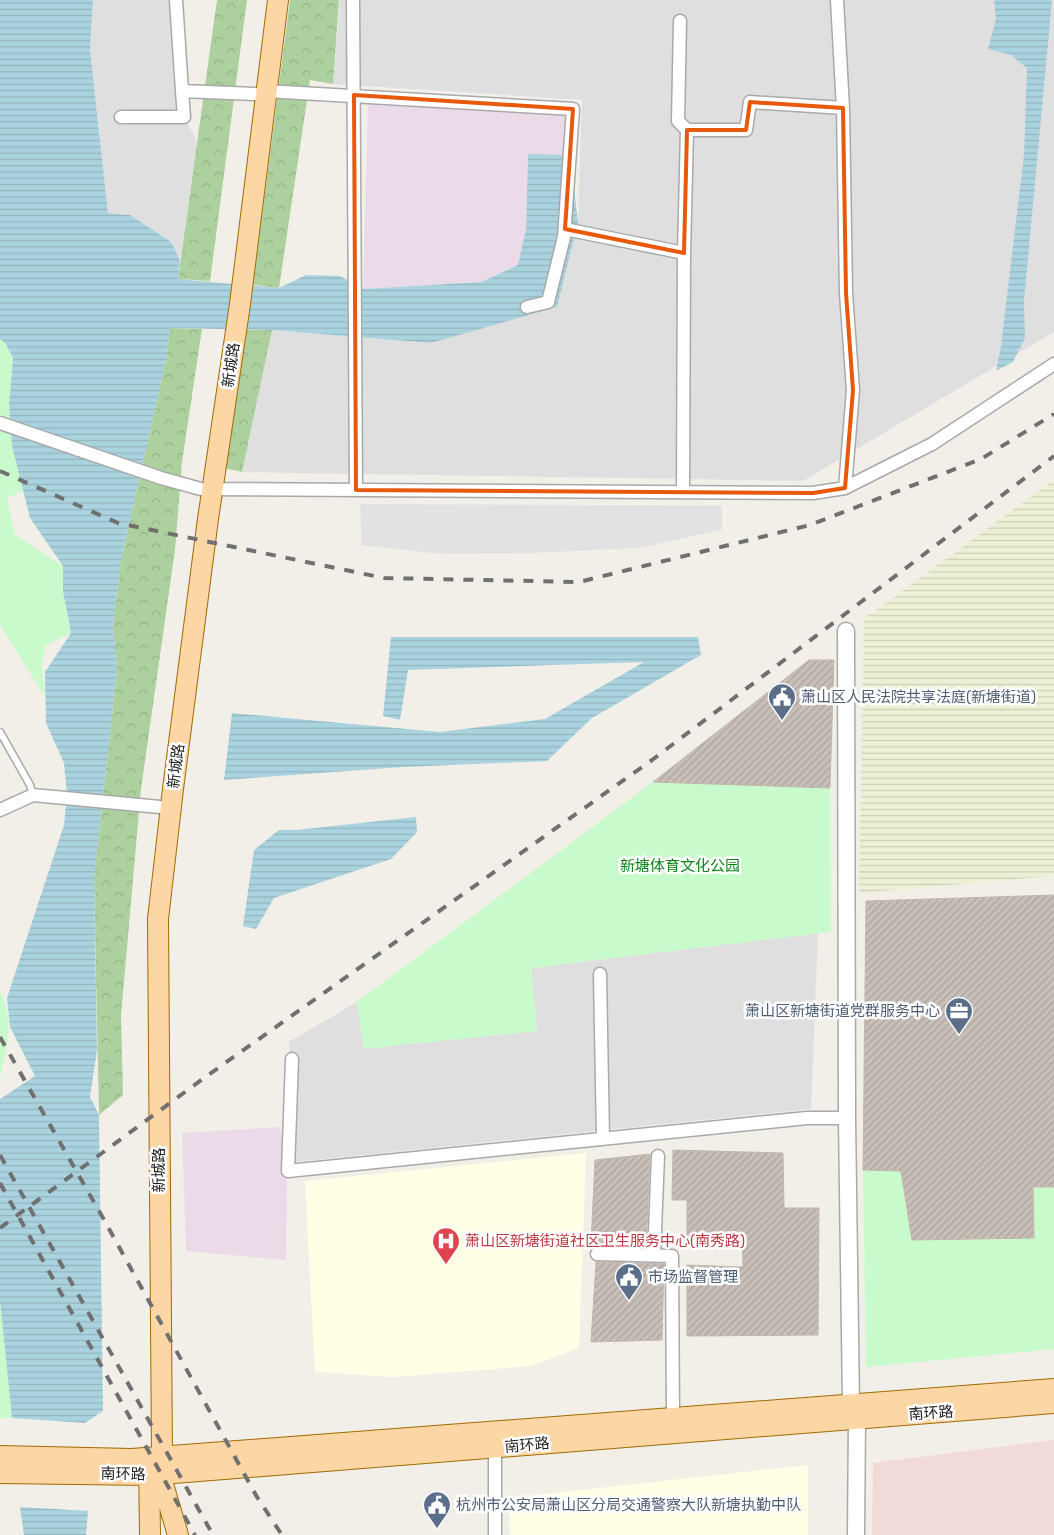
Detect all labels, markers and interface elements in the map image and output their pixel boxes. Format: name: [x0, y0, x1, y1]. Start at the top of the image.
street label: 新城路: [219, 341, 243, 389]
public building icon: 萧山区人民法院共享法庭(新塘街道): [767, 682, 797, 721]
place label: 萧山区人民法院共享法庭(新塘街道): [801, 688, 1036, 706]
street label: 新城路: [164, 743, 188, 789]
park label: 新塘体育文化公园: [620, 857, 740, 875]
office icon: 萧山区新塘街道党群服务中心: [944, 996, 974, 1035]
place label: 萧山区新塘街道党群服务中心: [745, 1002, 940, 1020]
street label: 新城路: [150, 1147, 168, 1193]
hospital icon: 萧山区新塘街道社区卫生服务中心(南秀路): [431, 1226, 461, 1265]
place label: 萧山区新塘街道社区卫生服务中心(南秀路): [465, 1232, 745, 1250]
public building icon: 市场监督管理: [614, 1262, 644, 1301]
place label: 市场监督管理: [648, 1268, 738, 1286]
street label: 南环路: [908, 1402, 954, 1424]
street label: 南环路: [504, 1434, 550, 1456]
street label: 南环路: [100, 1465, 146, 1483]
public building icon: 杭州市公安局萧山区分局交通警察大队新塘执勤中队: [422, 1490, 452, 1529]
place label: 杭州市公安局萧山区分局交通警察大队新塘执勤中队: [456, 1496, 801, 1514]

